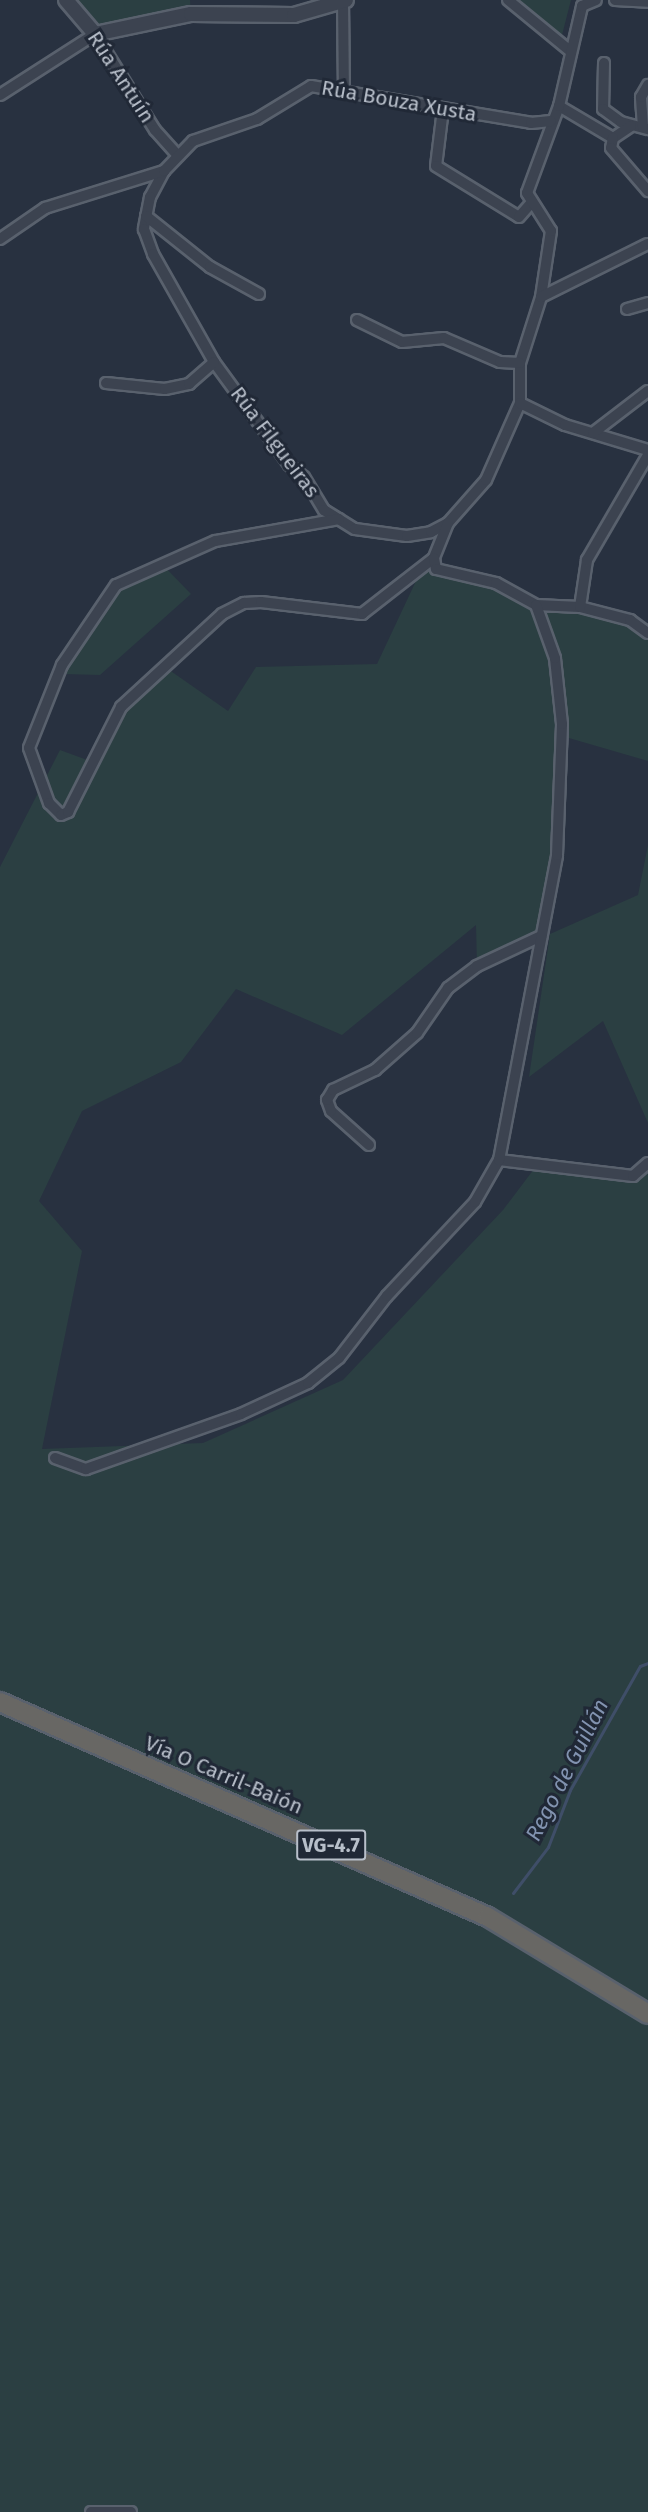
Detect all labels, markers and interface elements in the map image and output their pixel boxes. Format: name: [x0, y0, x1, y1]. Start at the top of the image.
street label: Rúa Antuín: [82, 26, 160, 128]
street label: Rúa Bouza Xusta: [319, 75, 479, 127]
street label: Rúa Filgueiras: [225, 382, 325, 502]
water label: Rego de Guillán: [520, 1695, 614, 1845]
street label: Vía O Carril-Baión: [141, 1730, 307, 1820]
road number: VG-4.7: [295, 1828, 367, 1862]

